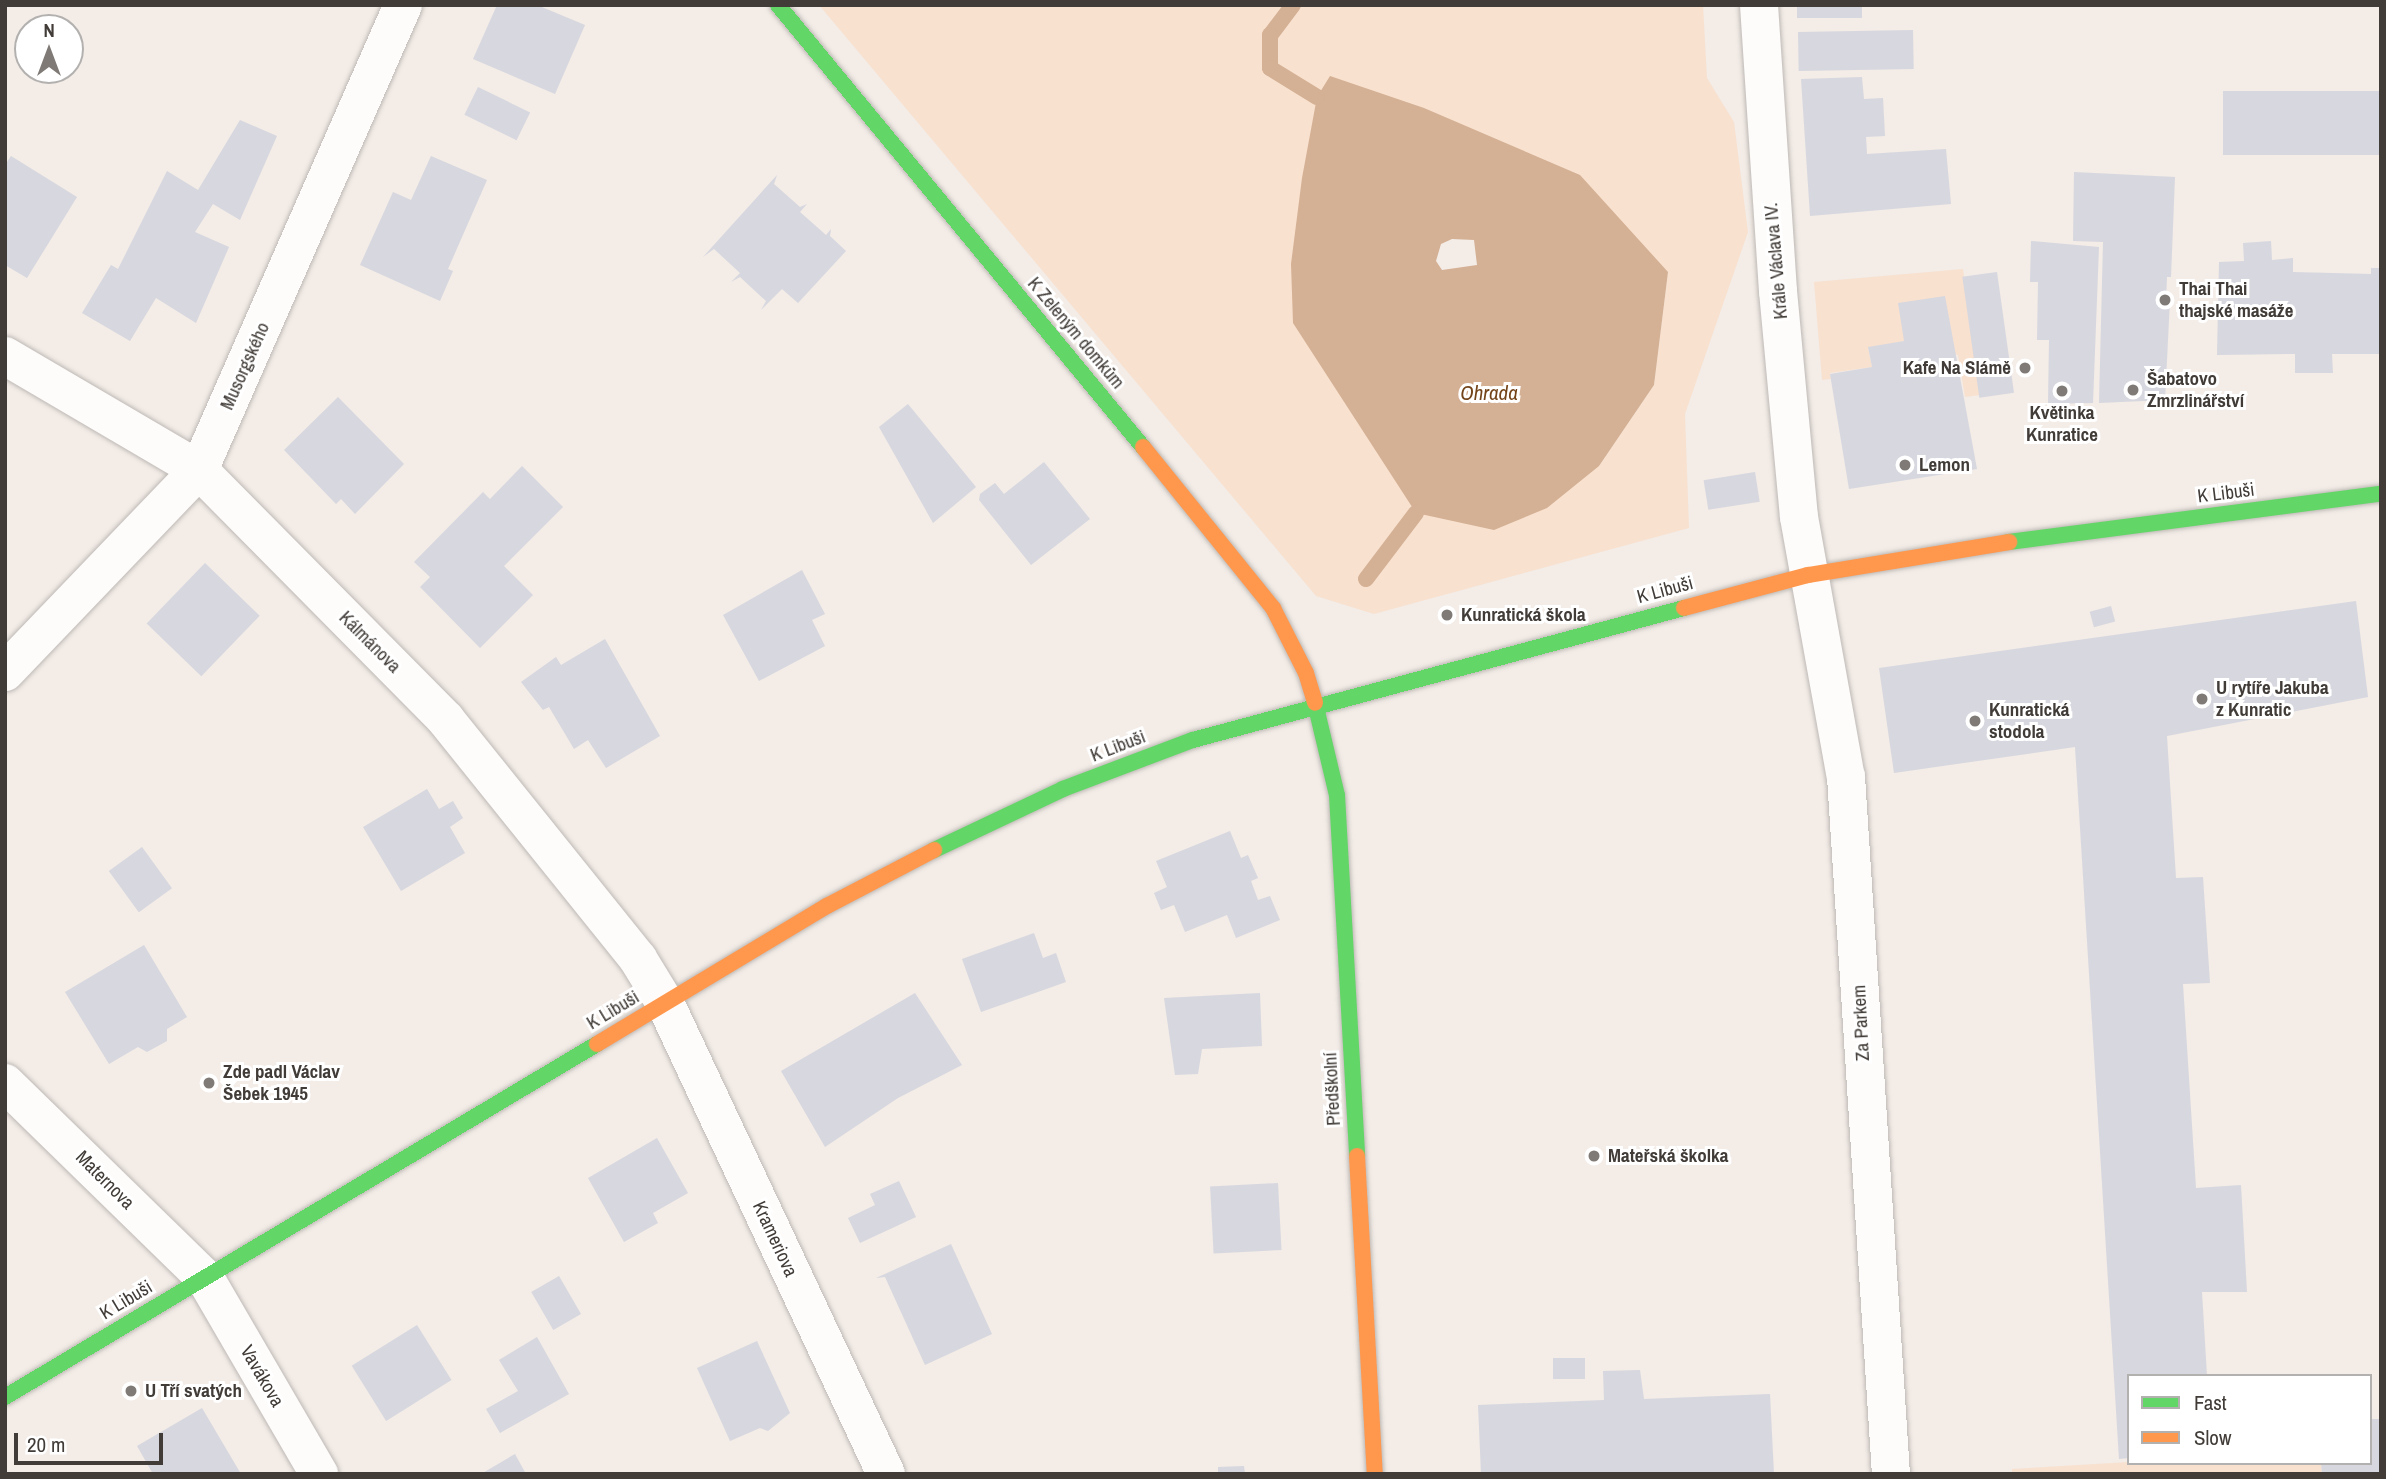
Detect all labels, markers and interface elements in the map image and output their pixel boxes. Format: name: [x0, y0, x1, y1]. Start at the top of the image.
north arrow: [14, 14, 84, 84]
text: N: [43, 17, 55, 43]
street label: Krále Václava IV.: [1760, 202, 1792, 320]
street label: K Zeleným domkům: [1023, 273, 1129, 393]
place label: Thai Thai thajské masáže: [2179, 278, 2293, 322]
marker: Thai Thai thajské masáže: [2157, 292, 2173, 308]
street label: Musorgského: [216, 319, 274, 413]
place label: Kafe Na Slámě: [1903, 357, 2011, 379]
marker: Kafe Na Slámě: [2017, 360, 2033, 376]
place label: Šabatovo Zmrzlinářství: [2147, 368, 2244, 412]
water label: Ohrada: [1460, 380, 1518, 406]
marker: Šabatovo Zmrzlinářství: [2125, 382, 2141, 398]
marker: Květinka Kunratice: [2054, 383, 2070, 399]
place label: Květinka Kunratice: [2026, 402, 2098, 446]
place label: Lemon: [1919, 454, 1970, 476]
marker: Lemon: [1897, 457, 1913, 473]
street label: K Libuši: [2196, 478, 2256, 508]
street label: K Libuši: [1634, 572, 1696, 608]
place label: Kunratická škola: [1461, 604, 1586, 626]
street label: Kálmánova: [334, 606, 406, 678]
marker: Kunratická škola: [1439, 607, 1455, 623]
place label: U rytíře Jakuba z Kunratic: [2216, 677, 2329, 721]
marker: U rytíře Jakuba z Kunratic: [2194, 691, 2210, 707]
place label: Kunratická stodola: [1989, 699, 2070, 743]
marker: Kunratická stodola: [1967, 713, 1983, 729]
street label: K Libuši: [1087, 725, 1149, 767]
street label: Za Parkem: [1848, 984, 1874, 1062]
street label: K Libuši: [583, 986, 643, 1034]
street label: Předškolní: [1319, 1052, 1345, 1126]
place label: Zde padl Václav Šebek 1945: [223, 1061, 340, 1105]
marker: Zde padl Václav Šebek 1945: [201, 1075, 217, 1091]
place label: Mateřská školka: [1608, 1145, 1728, 1167]
street label: Maternova: [71, 1146, 139, 1214]
marker: Mateřská školka: [1586, 1148, 1602, 1164]
street label: Krameriova: [748, 1198, 802, 1280]
street label: K Libuši: [96, 1276, 156, 1324]
street label: Vavákova: [235, 1341, 289, 1411]
legend: [2127, 1374, 2372, 1465]
place label: U Tří svatých: [145, 1380, 242, 1402]
marker: U Tří svatých: [123, 1383, 139, 1399]
text: Fast: [2194, 1388, 2227, 1417]
scale bar: [18, 1420, 166, 1464]
text: Slow: [2194, 1423, 2231, 1452]
text: 20 m: [27, 1430, 65, 1459]

